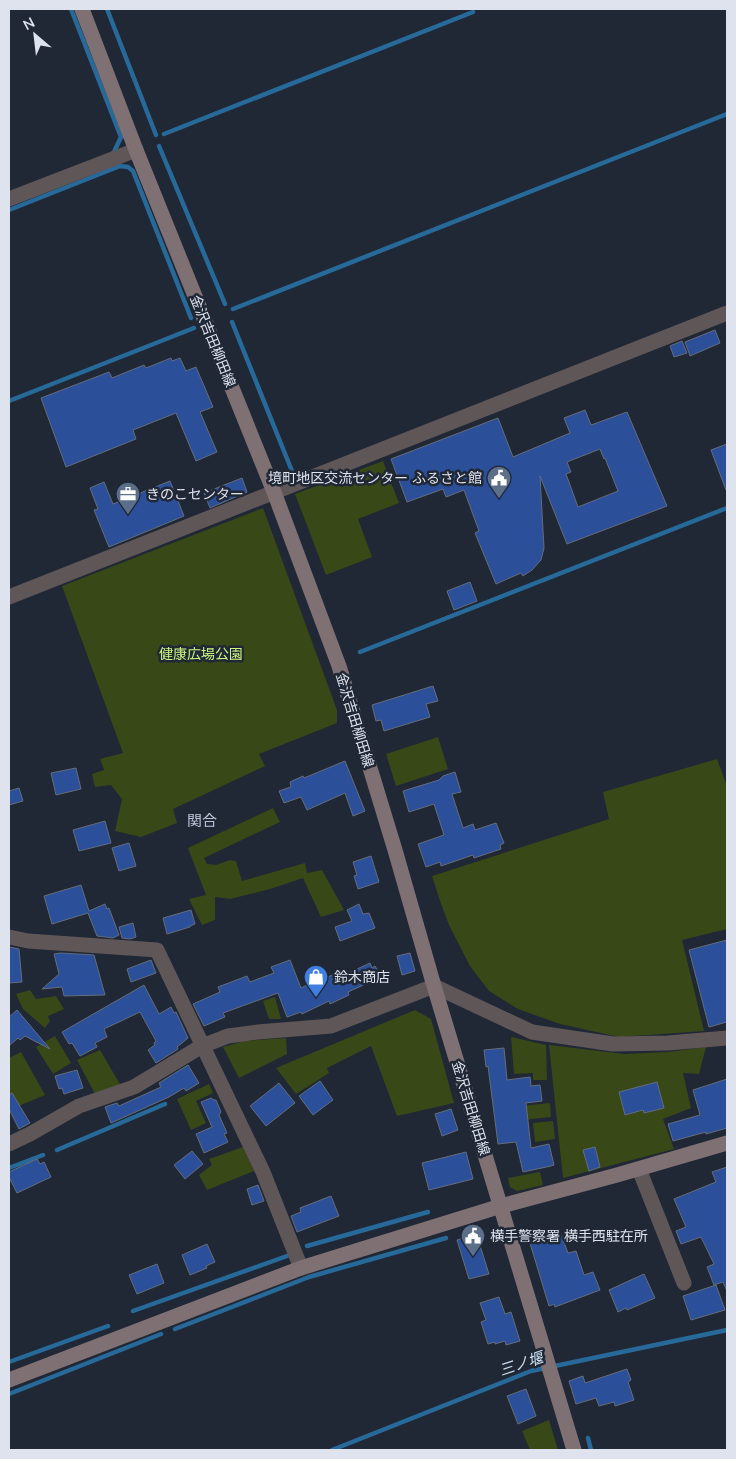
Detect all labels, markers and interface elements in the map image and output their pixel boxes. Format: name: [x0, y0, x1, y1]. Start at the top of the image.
north arrow: [10, 10, 60, 60]
text: N: [20, 13, 38, 34]
street label: 金沢吉田柳田線: [186, 292, 240, 390]
public building icon: 境町地区交流センター ふるさと館: [486, 465, 512, 499]
place label: 境町地区交流センター ふるさと館: [268, 469, 482, 487]
office icon: きのこセンター: [115, 481, 141, 515]
place label: きのこセンター: [146, 485, 244, 503]
park label: 健康広場公園: [159, 645, 243, 663]
street label: 金沢吉田柳田線: [332, 671, 378, 769]
district label: 関合: [187, 811, 217, 830]
shop icon: 鈴木商店: [303, 964, 329, 998]
place label: 鈴木商店: [334, 968, 390, 986]
street label: 金沢吉田柳田線: [448, 1059, 494, 1157]
public building icon: 横手警察署 横手西駐在所: [460, 1223, 486, 1257]
place label: 横手警察署 横手西駐在所: [490, 1227, 648, 1245]
water label: 三ノ堰: [497, 1347, 548, 1380]

